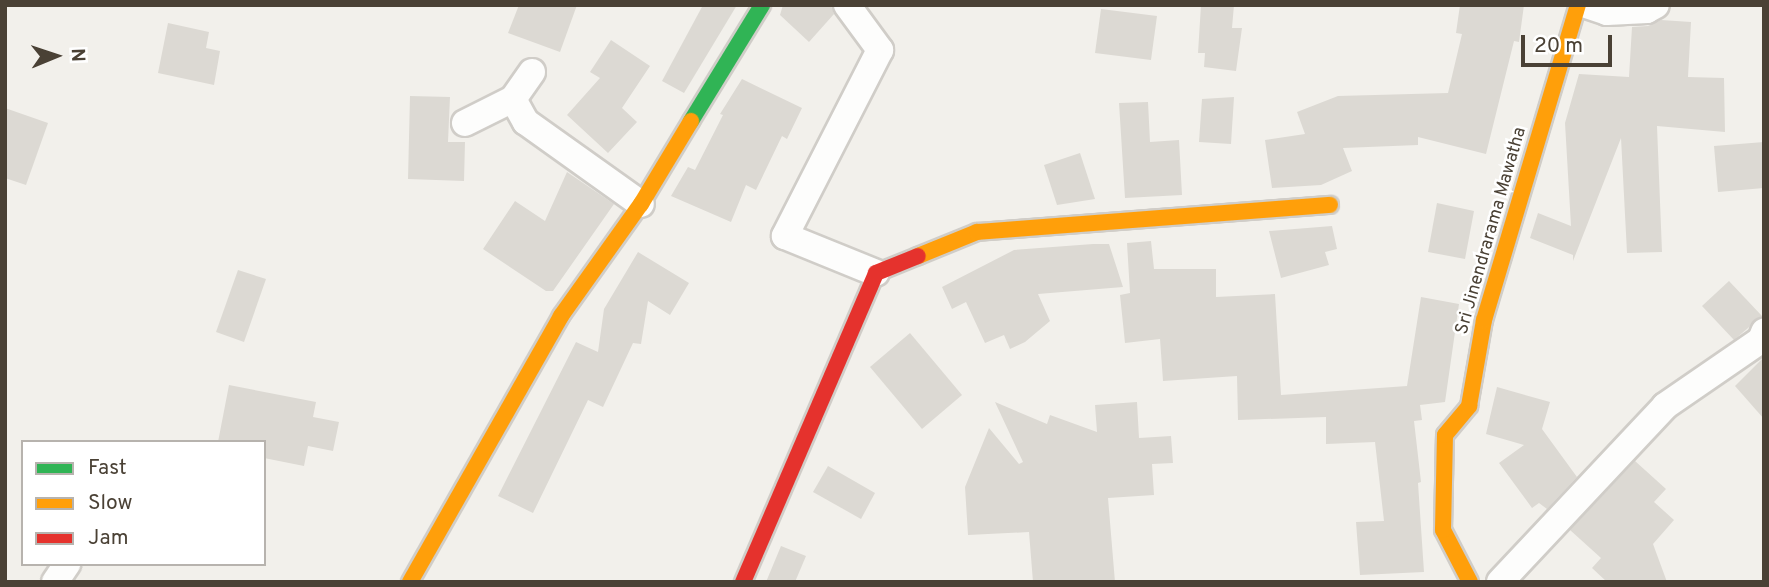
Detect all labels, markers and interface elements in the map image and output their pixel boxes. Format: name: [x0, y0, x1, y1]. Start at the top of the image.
north arrow: [21, 21, 91, 91]
scale bar: [1524, 21, 1615, 65]
text: 20 m: [1534, 33, 1583, 60]
text: N: [65, 48, 89, 63]
street label: Sri Jinendrarama Mawatha: [1452, 125, 1532, 337]
legend: [21, 440, 266, 566]
text: Fast: [88, 455, 127, 482]
text: Slow: [88, 490, 133, 517]
text: Jam: [88, 525, 129, 552]

